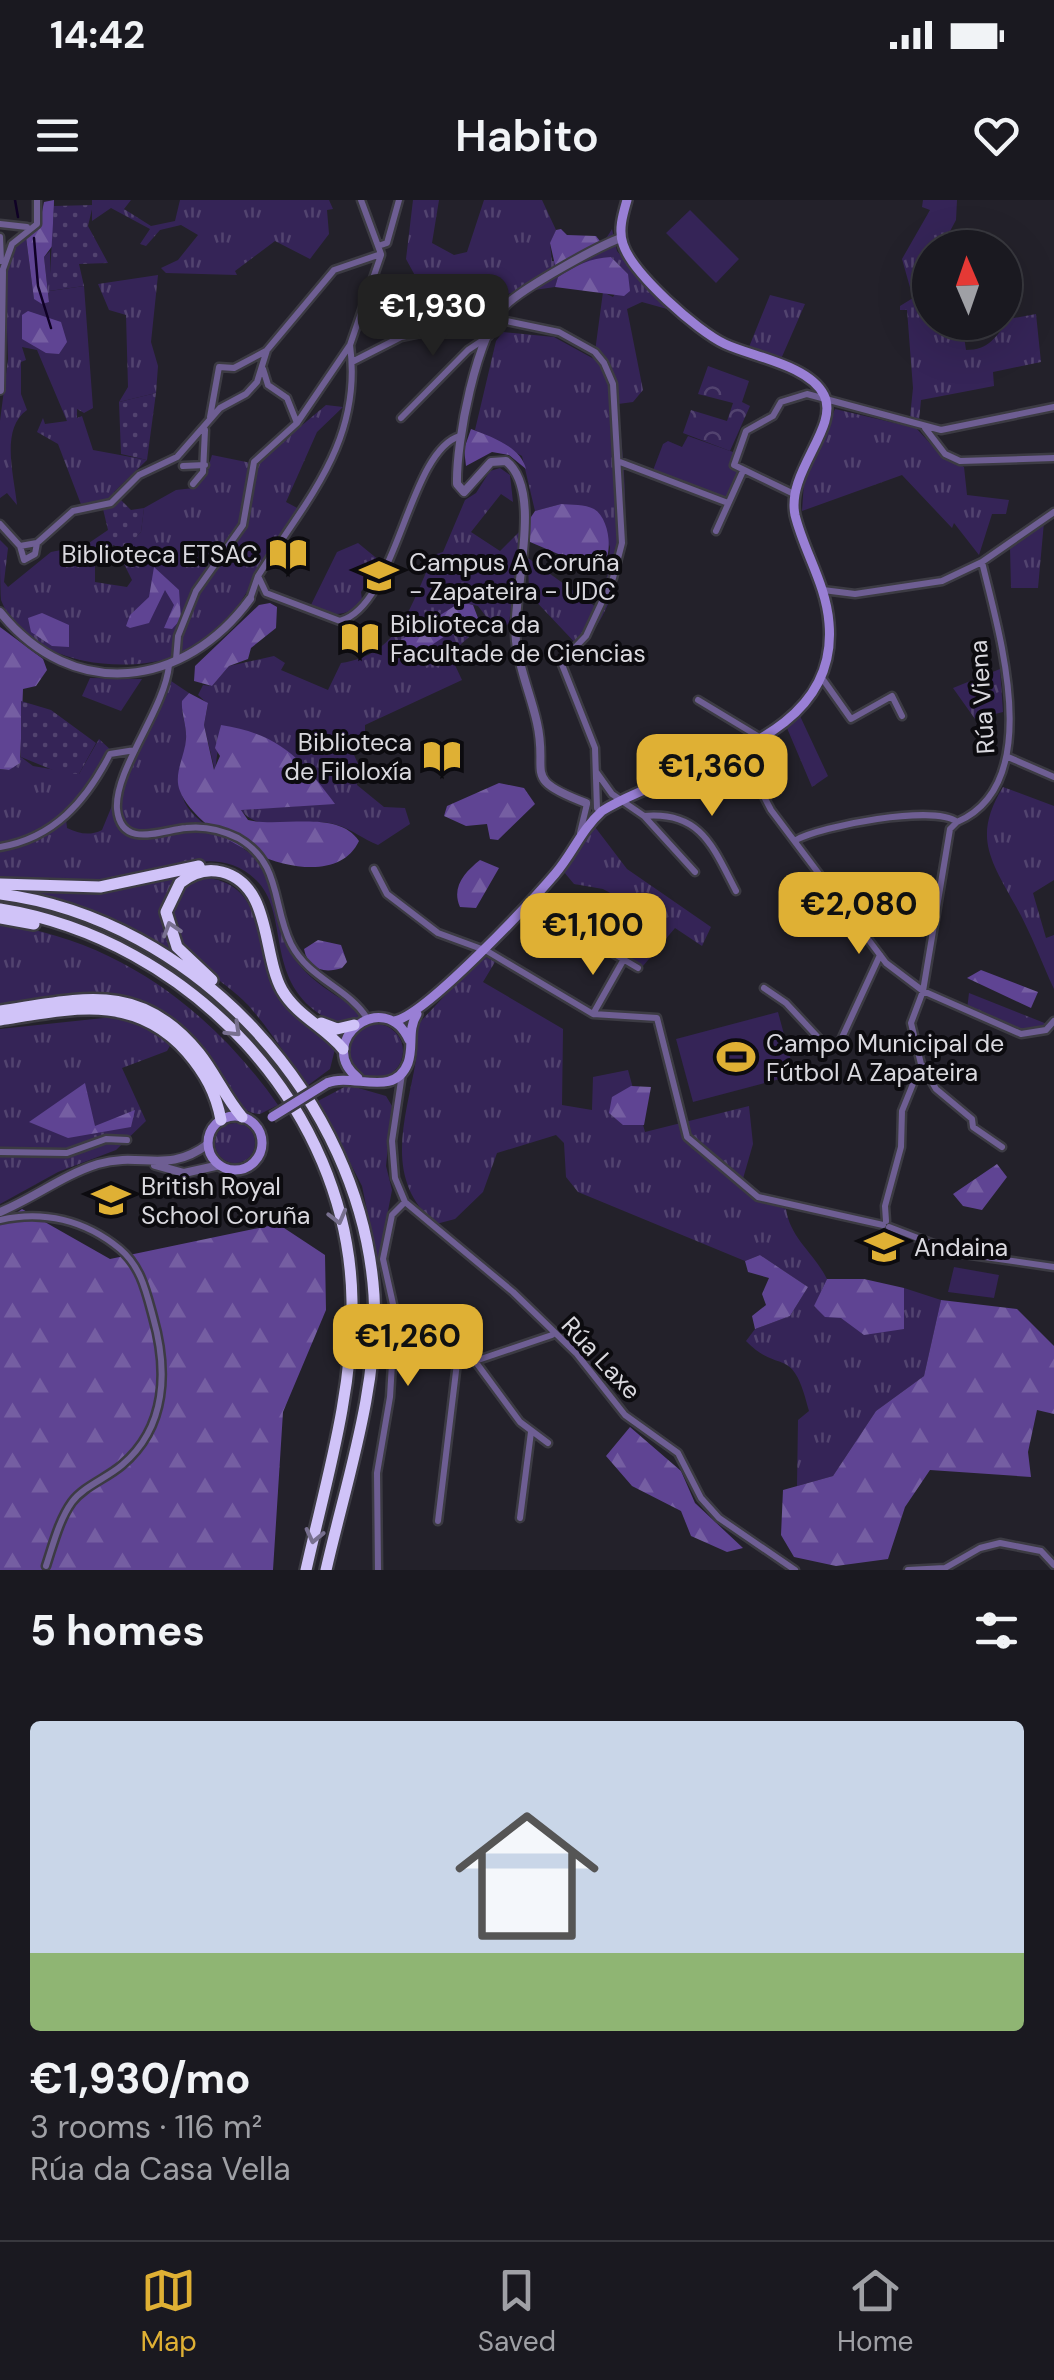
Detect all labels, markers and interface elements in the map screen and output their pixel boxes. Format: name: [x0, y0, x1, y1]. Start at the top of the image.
text: 14:42: [50, 10, 145, 60]
text: Habito: [455, 106, 599, 165]
icon: menu: [30, 108, 85, 163]
icon: heart: [969, 108, 1024, 163]
north arrow: [912, 230, 1022, 340]
map controls: [912, 230, 1022, 340]
pin: €1,930: [352, 274, 514, 359]
text: €1,930: [380, 285, 486, 327]
library icon: Biblioteca ETSAC: [267, 533, 309, 575]
place label: Biblioteca ETSAC: [61, 538, 258, 571]
place label: Campus A Coruña - Zapateira - UDC: [409, 546, 620, 608]
school or university icon: Campus A Coruña - Zapateira - UDC: [358, 555, 400, 597]
place label: Biblioteca da Facultade de Ciencias: [390, 608, 646, 670]
library icon: Biblioteca da Facultade de Ciencias: [339, 617, 381, 659]
street label: Rúa Viena: [962, 639, 1002, 755]
place label: Biblioteca de Filoloxía: [284, 726, 412, 788]
pin: €1,360: [631, 734, 793, 819]
library icon: Biblioteca de Filoloxía: [421, 735, 463, 777]
text: €1,360: [659, 745, 765, 787]
pin: €2,080: [778, 872, 940, 957]
text: €2,080: [801, 883, 917, 925]
pin: €1,100: [512, 893, 674, 978]
text: €1,100: [542, 904, 644, 946]
one-way arrow: [162, 921, 183, 938]
one-way arrow: [223, 1018, 241, 1036]
place label: Campo Municipal de Fútbol A Zapateira: [766, 1027, 1004, 1089]
sports icon: Campo Municipal de Fútbol A Zapateira: [715, 1036, 757, 1078]
place label: British Royal School Coruña: [141, 1170, 310, 1232]
school or university icon: British Royal School Coruña: [90, 1179, 132, 1221]
one-way arrow: [326, 1208, 347, 1225]
school or university icon: Andaina: [863, 1226, 905, 1268]
place label: Andaina: [914, 1231, 1008, 1264]
pin: €1,260: [327, 1304, 489, 1389]
street label: Rúa Laxe: [554, 1309, 648, 1407]
text: €1,260: [355, 1315, 461, 1357]
one-way arrow: [305, 1528, 326, 1545]
text: 5 homes: [30, 1603, 205, 1658]
icon: filters: [969, 1603, 1024, 1658]
icon: home: [437, 1786, 617, 1966]
text: €1,930/mo: [30, 2051, 251, 2106]
text: 3 rooms · 116 m²: [30, 2106, 262, 2148]
text: Rúa da Casa Vella: [30, 2148, 291, 2190]
tab: Map: [140, 2263, 197, 2360]
tab: Saved: [478, 2263, 556, 2360]
tab: Home: [837, 2263, 914, 2360]

